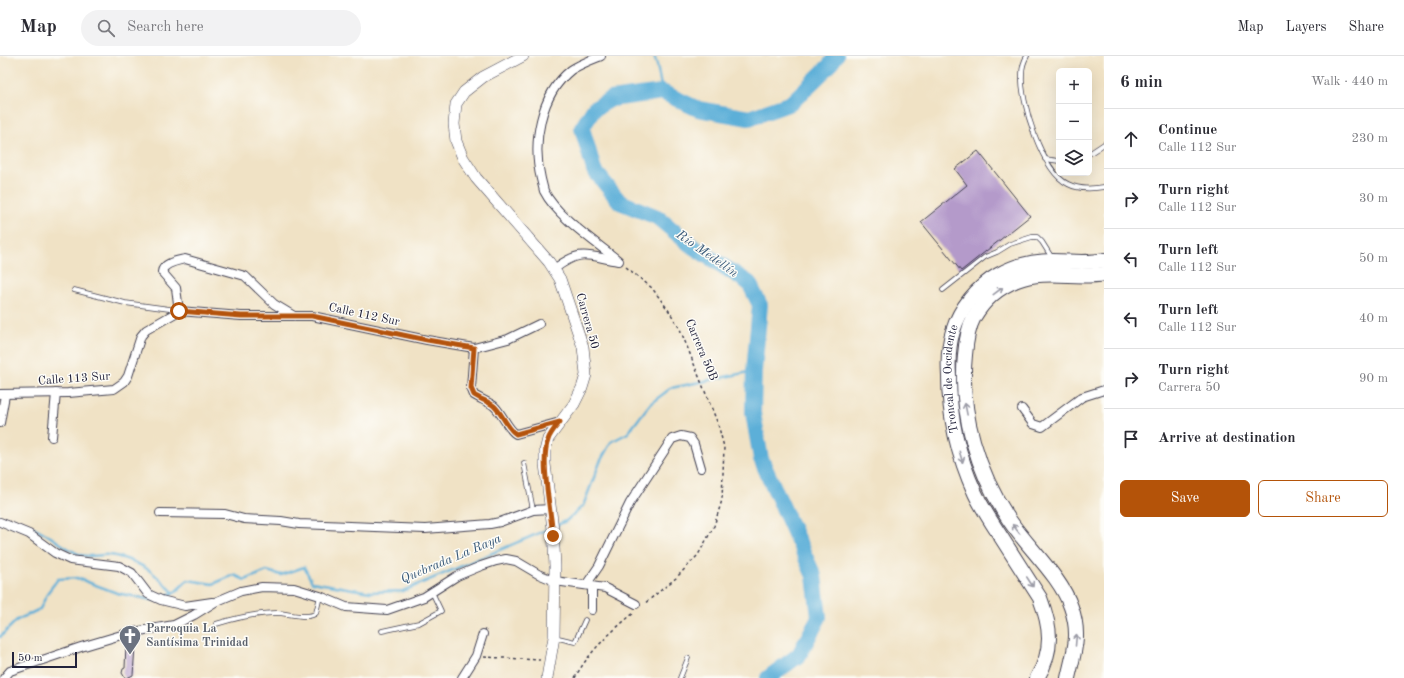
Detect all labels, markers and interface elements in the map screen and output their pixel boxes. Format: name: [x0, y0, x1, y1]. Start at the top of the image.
search box: [81, 10, 361, 46]
icon: search: [95, 17, 117, 39]
text: Map: [20, 18, 57, 37]
text: Search here: [127, 20, 204, 35]
text: Map: [1238, 20, 1264, 34]
text: Layers: [1286, 20, 1327, 34]
text: Share: [1349, 20, 1384, 34]
map controls: [1056, 68, 1092, 176]
button: +: [1056, 68, 1092, 104]
text: 6 min: [1120, 74, 1163, 91]
text: Walk · 440 m: [1311, 75, 1388, 88]
button: −: [1056, 104, 1092, 140]
text: Continue: [1158, 123, 1217, 138]
icon: ahead: [1120, 128, 1142, 150]
text: 230 m: [1351, 132, 1388, 145]
button: layers: [1056, 140, 1092, 176]
text: Calle 112 Sur: [1158, 141, 1236, 154]
text: Turn right: [1158, 183, 1229, 198]
icon: right: [1120, 188, 1142, 210]
text: 30 m: [1359, 192, 1388, 205]
text: Calle 112 Sur: [1158, 201, 1236, 214]
water label: Río Medellín: [673, 227, 741, 280]
text: Turn left: [1158, 243, 1218, 258]
icon: left: [1120, 248, 1142, 270]
text: 50 m: [1359, 252, 1388, 265]
text: Calle 112 Sur: [1158, 261, 1236, 274]
one-way arrow: [992, 286, 1003, 295]
street label: Carrera 50: [573, 291, 602, 350]
route start: [170, 302, 188, 320]
street label: Calle 112 Sur: [327, 302, 401, 328]
text: Turn left: [1158, 303, 1218, 318]
icon: left: [1120, 308, 1142, 330]
text: 40 m: [1359, 312, 1388, 325]
street label: Carrera 50B: [683, 317, 720, 383]
text: Calle 112 Sur: [1158, 321, 1236, 334]
street label: Troncal de Occidente: [942, 323, 961, 434]
text: Turn right: [1158, 363, 1229, 378]
icon: right: [1120, 368, 1142, 390]
street label: Calle 113 Sur: [37, 370, 111, 388]
text: 90 m: [1359, 372, 1388, 385]
text: Carrera 50: [1158, 381, 1220, 394]
one-way arrow: [962, 403, 970, 416]
icon: arrive: [1120, 428, 1142, 450]
text: Arrive at destination: [1158, 431, 1296, 446]
one-way arrow: [958, 450, 965, 463]
button: Save: [1120, 480, 1250, 517]
button: Share: [1258, 480, 1388, 517]
one-way arrow: [1011, 523, 1020, 534]
route end: [544, 527, 562, 545]
water label: Quebrada La Raya: [399, 532, 503, 586]
one-way arrow: [1026, 576, 1034, 587]
church icon: Parroquia La Santísima Trinidad: [117, 623, 143, 656]
place label: Parroquia La Santísima Trinidad: [146, 623, 249, 649]
one-way arrow: [1072, 634, 1079, 647]
scale bar: [12, 650, 77, 669]
text: 50 m: [18, 653, 43, 664]

